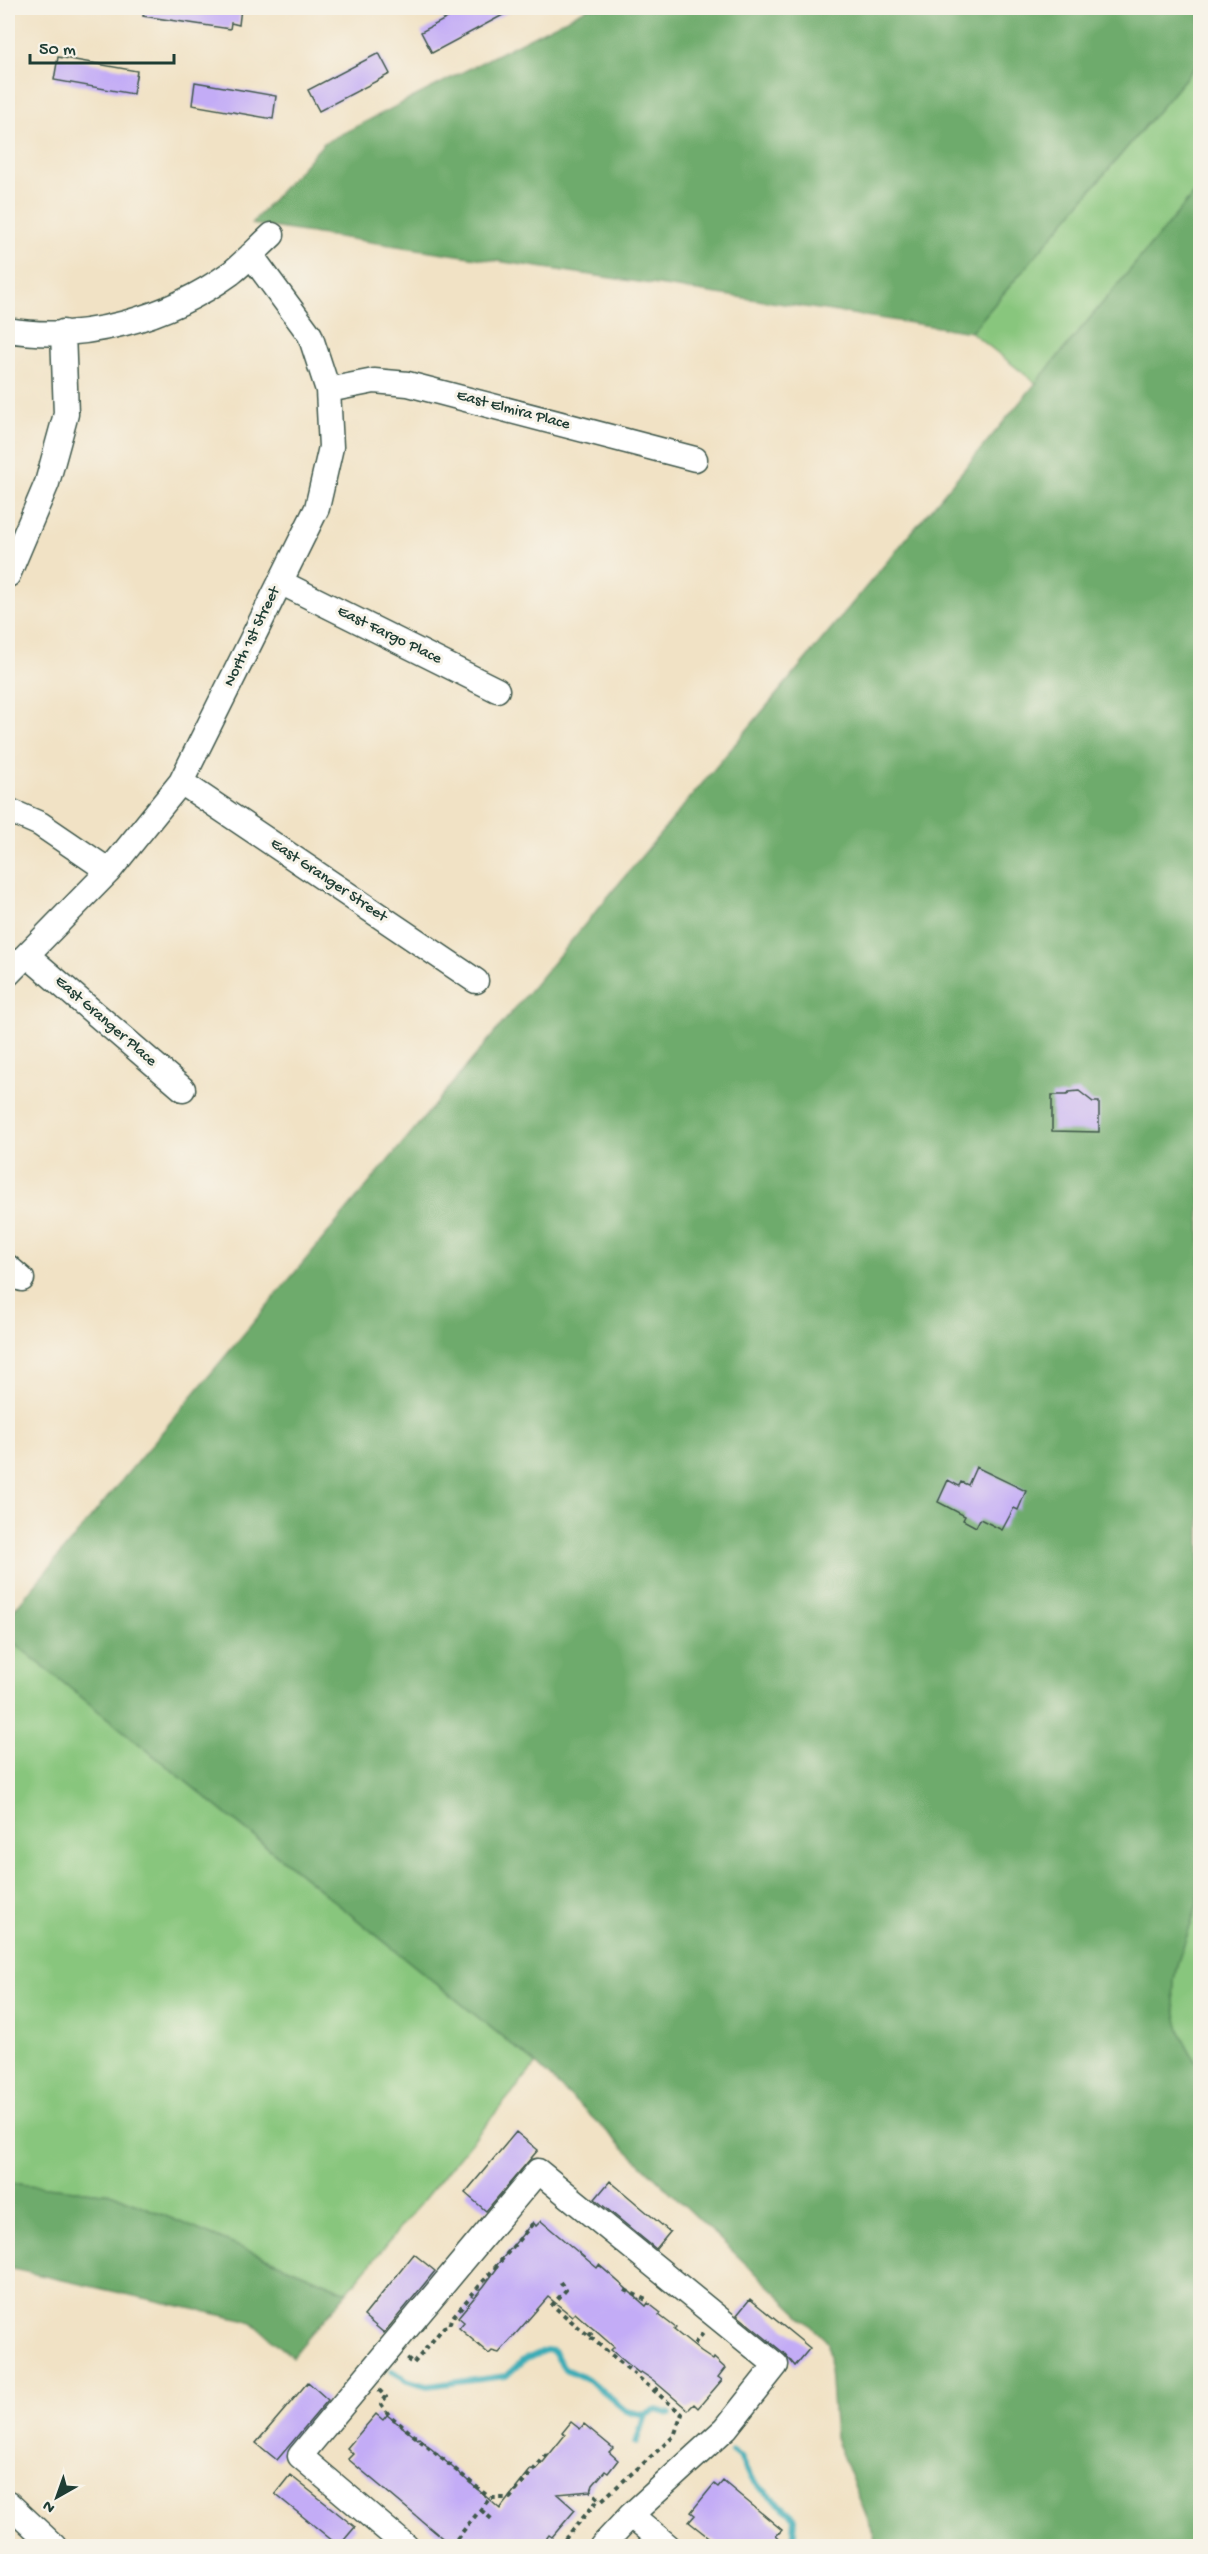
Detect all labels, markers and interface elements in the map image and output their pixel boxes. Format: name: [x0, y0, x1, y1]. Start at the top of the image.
scale bar: [30, 27, 174, 65]
text: 50 m: [39, 40, 76, 61]
street label: East Elmira Place: [454, 387, 573, 435]
street label: North 1st Street: [221, 583, 286, 690]
street label: East Fargo Place: [334, 602, 445, 670]
street label: East Granger Street: [266, 835, 391, 928]
street label: East Granger Place: [50, 972, 160, 1072]
north arrow: [27, 2467, 87, 2527]
text: N: [39, 2495, 60, 2516]

